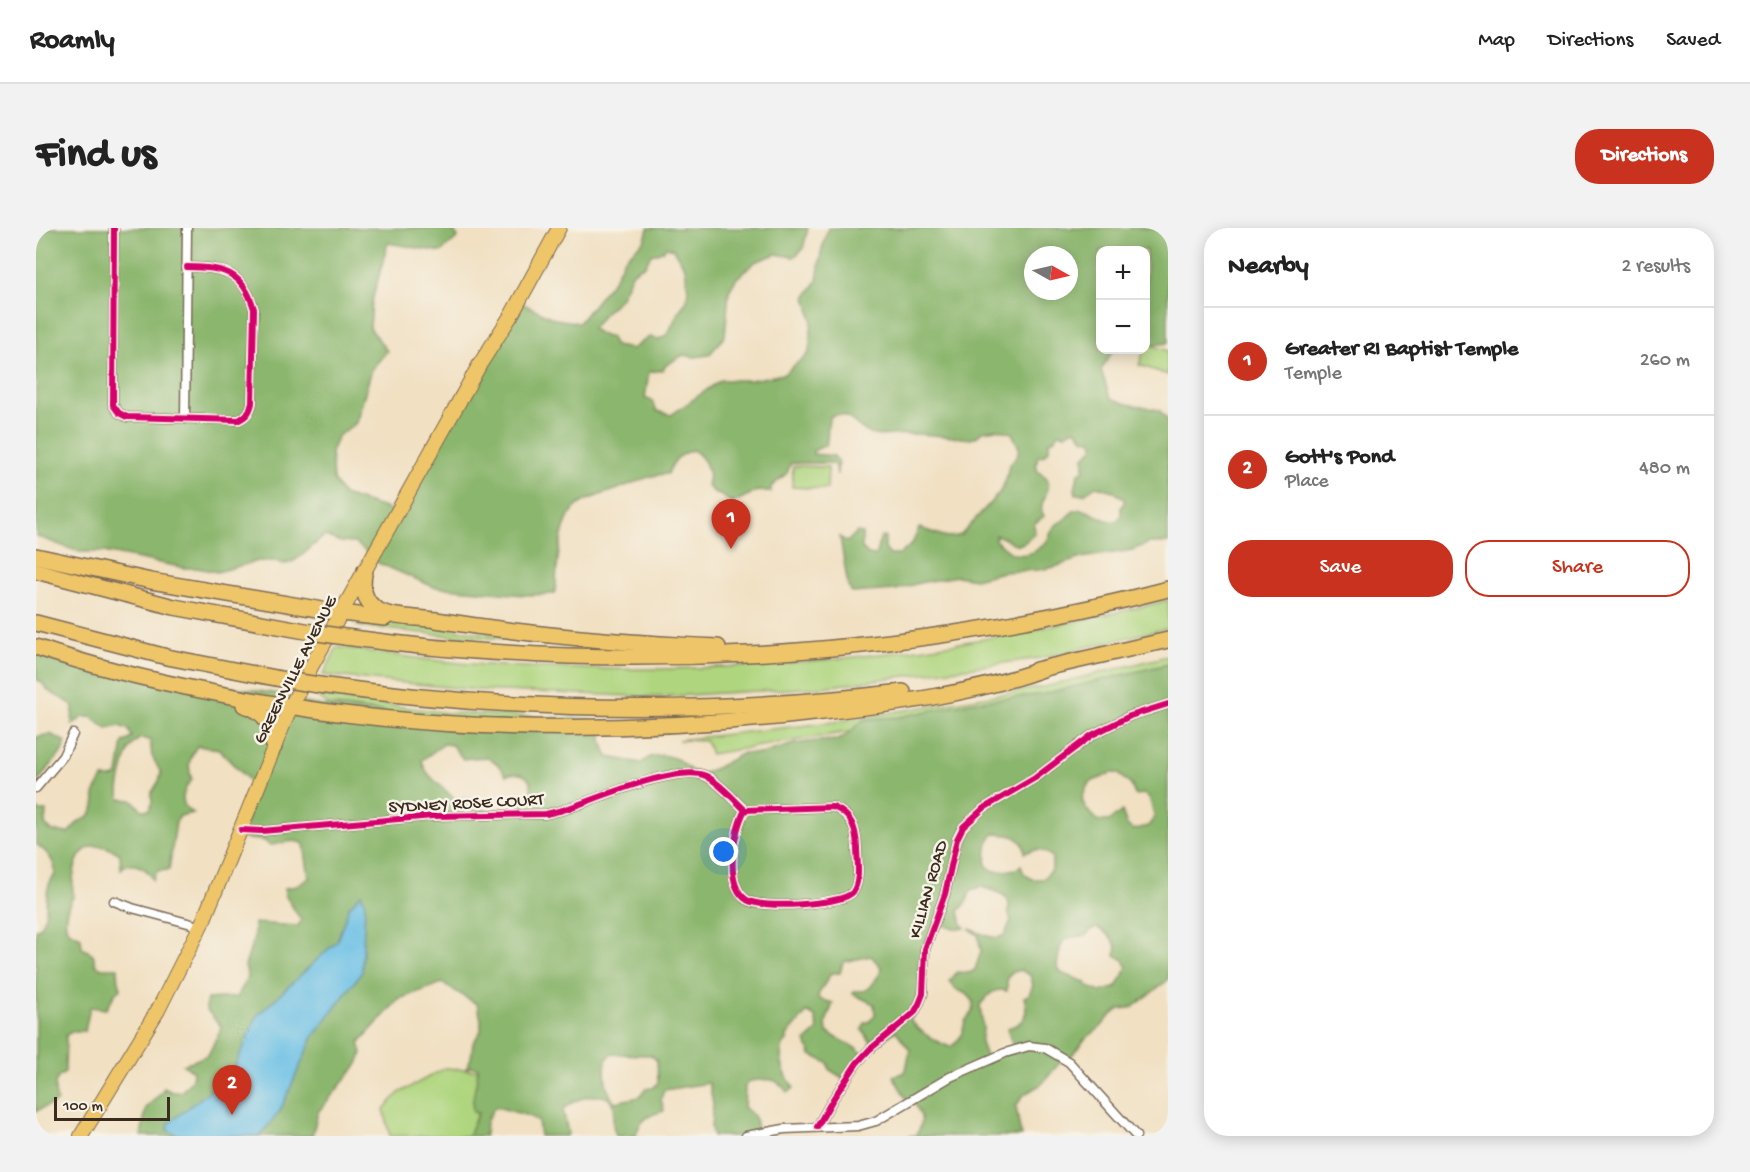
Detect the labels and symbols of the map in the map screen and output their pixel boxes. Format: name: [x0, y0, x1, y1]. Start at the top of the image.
north arrow: [1024, 246, 1078, 300]
pin: 1: [712, 500, 750, 549]
street label: GREENVILLE AVENUE: [250, 592, 343, 748]
street label: SYDNEY ROSE COURT: [388, 790, 545, 819]
your location: [709, 837, 738, 866]
street label: KILLIAN ROAD: [905, 838, 953, 941]
pin: 2: [212, 1066, 252, 1115]
scale bar: [54, 1094, 170, 1122]

